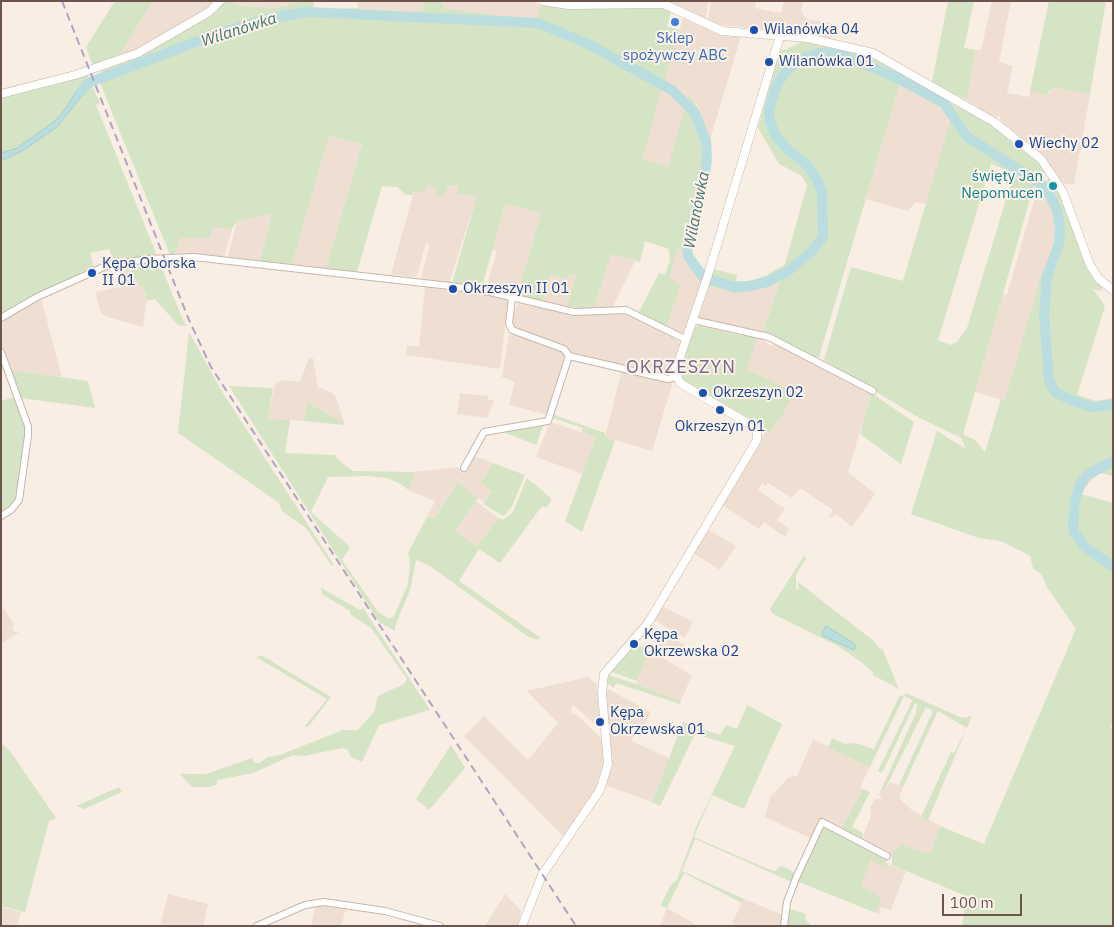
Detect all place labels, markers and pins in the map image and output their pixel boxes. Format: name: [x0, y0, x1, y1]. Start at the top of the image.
marker: Sklep spożywczy ABC: [669, 16, 681, 28]
place label: Wilanówka 04: [764, 21, 859, 39]
marker: Wilanówka 04: [748, 24, 760, 36]
place label: Sklep spożywczy ABC: [623, 30, 727, 65]
place label: Wilanówka 01: [779, 53, 874, 71]
marker: Wilanówka 01: [763, 56, 775, 68]
place label: Wiechy 02: [1029, 135, 1099, 153]
marker: Wiechy 02: [1013, 138, 1025, 150]
place label: święty Jan Nepomucen: [961, 168, 1043, 203]
marker: święty Jan Nepomucen: [1047, 180, 1059, 192]
place label: Kępa Oborska II 01: [102, 255, 196, 290]
marker: Kępa Oborska II 01: [86, 267, 98, 279]
place label: Okrzeszyn II 01: [463, 280, 569, 298]
marker: Okrzeszyn II 01: [447, 283, 459, 295]
place label: Okrzeszyn 02: [713, 384, 804, 402]
marker: Okrzeszyn 02: [697, 387, 709, 399]
marker: Okrzeszyn 01: [714, 404, 726, 416]
place label: Okrzeszyn 01: [675, 418, 765, 436]
place label: Kępa Okrzewska 02: [644, 626, 739, 661]
marker: Kępa Okrzewska 02: [628, 638, 640, 650]
place label: Kępa Okrzewska 01: [610, 704, 705, 739]
marker: Kępa Okrzewska 01: [594, 716, 606, 728]

